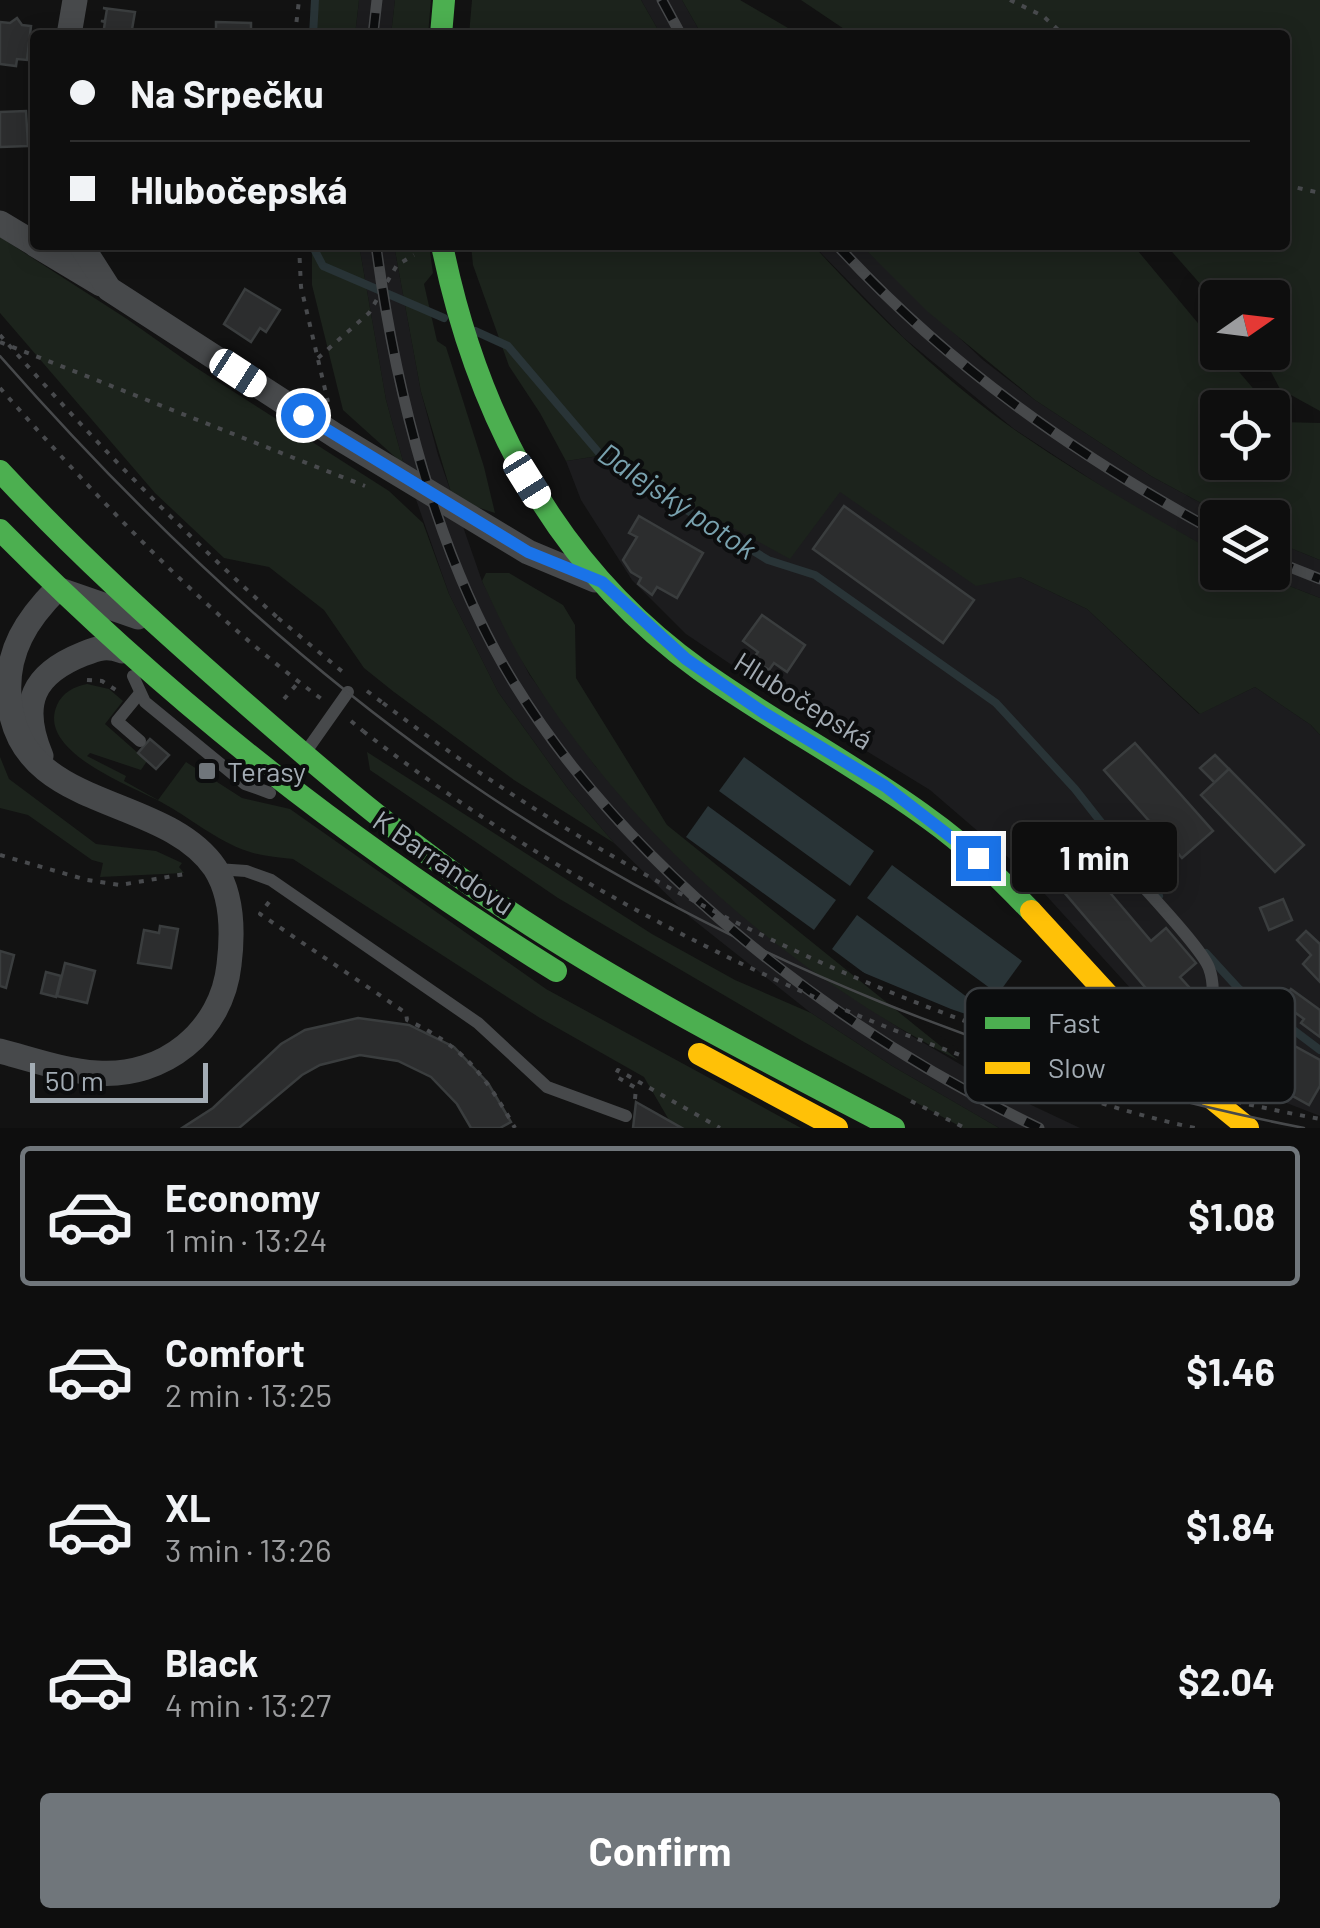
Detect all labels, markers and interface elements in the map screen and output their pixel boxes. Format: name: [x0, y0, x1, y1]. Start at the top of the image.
text: Na Srpečku: [130, 70, 324, 116]
text: Hlubočepská: [130, 166, 347, 212]
north arrow: [1200, 280, 1290, 370]
map controls: [1200, 280, 1290, 590]
car: [205, 344, 271, 402]
button: locate: [1200, 390, 1290, 480]
route start: [281, 393, 326, 438]
water label: Dalejský potok: [592, 434, 764, 566]
car: [498, 447, 556, 513]
button: layers: [1200, 500, 1290, 590]
street label: Hlubočepská: [729, 644, 879, 756]
place label: Terasy: [227, 754, 306, 788]
marker: Terasy: [196, 760, 218, 782]
street label: K Barrandovu: [367, 803, 521, 921]
callout: 1 min: [1013, 823, 1178, 893]
route end: [956, 836, 1001, 881]
text: 1 min: [1059, 838, 1130, 876]
legend: [965, 988, 1295, 1103]
text: Fast: [1048, 1005, 1101, 1039]
text: Slow: [1048, 1050, 1106, 1084]
scale bar: [30, 1058, 208, 1102]
text: 50 m: [45, 1063, 104, 1097]
icon: car: [45, 1171, 135, 1261]
text: Economy: [165, 1174, 320, 1220]
text: $1.08: [1188, 1193, 1275, 1239]
text: 1 min · 13:24: [165, 1220, 327, 1258]
icon: car: [45, 1326, 135, 1416]
text: Comfort: [165, 1329, 305, 1375]
text: $1.46: [1186, 1348, 1275, 1394]
text: 2 min · 13:25: [165, 1375, 332, 1413]
icon: car: [45, 1481, 135, 1571]
text: XL: [165, 1484, 211, 1530]
text: $1.84: [1186, 1503, 1275, 1549]
text: 3 min · 13:26: [165, 1530, 331, 1568]
icon: car: [45, 1636, 135, 1726]
text: Black: [165, 1639, 259, 1685]
text: $2.04: [1178, 1658, 1275, 1704]
text: 4 min · 13:27: [165, 1685, 331, 1723]
button: Confirm: [40, 1793, 1280, 1908]

